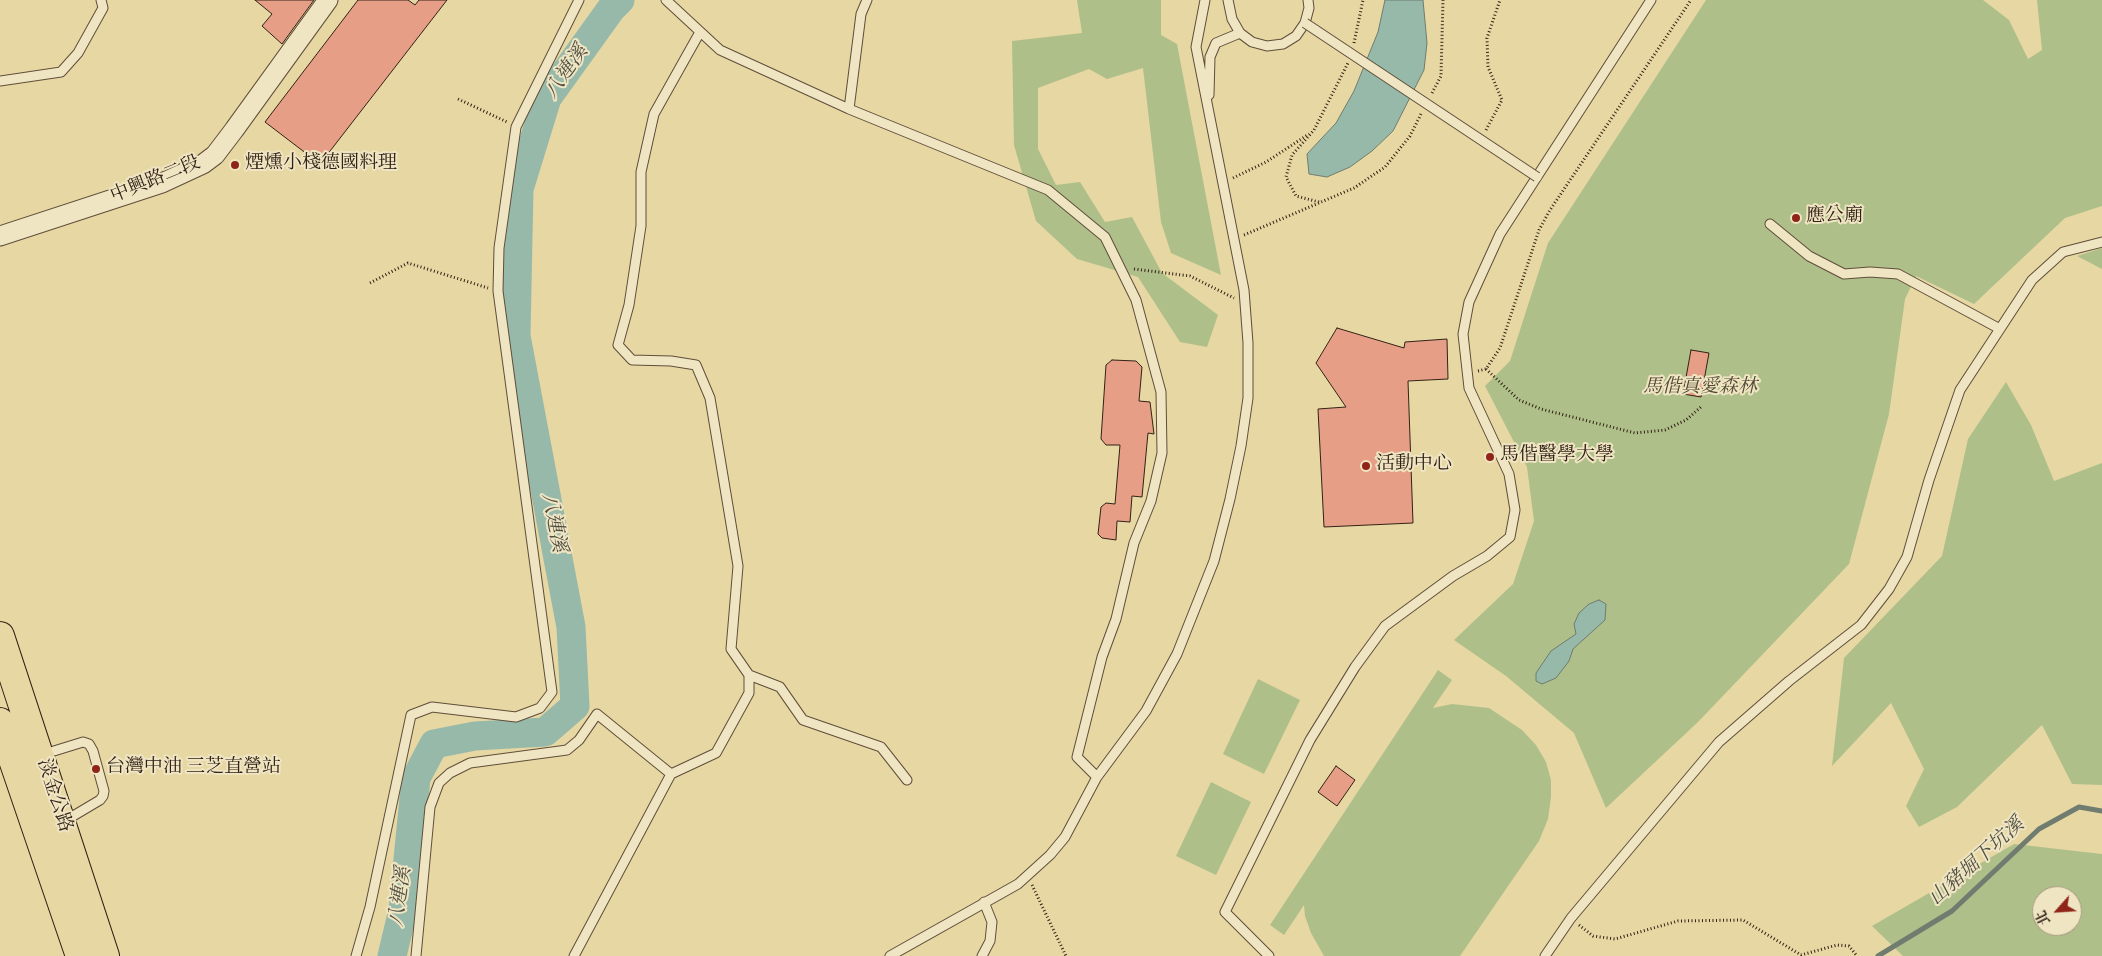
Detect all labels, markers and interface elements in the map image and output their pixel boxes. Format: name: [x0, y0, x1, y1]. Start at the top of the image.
water label: 八連溪: [541, 42, 595, 104]
street label: 中興路二段: [108, 153, 204, 209]
place label: 煙燻小棧德國料理: [245, 154, 397, 176]
marker: 煙燻小棧德國料理: [229, 159, 241, 171]
place label: 應公廟: [1806, 207, 1863, 229]
marker: 應公廟: [1790, 212, 1802, 224]
park label: 馬偕真愛森林: [1643, 378, 1757, 400]
place label: 馬偕醫學大學: [1500, 446, 1614, 468]
marker: 馬偕醫學大學: [1484, 451, 1496, 463]
place label: 活動中心: [1376, 455, 1452, 477]
marker: 活動中心: [1360, 460, 1372, 472]
water label: 八連溪: [534, 491, 570, 555]
street label: 淡金公路: [30, 756, 76, 836]
place label: 台灣中油 三芝直營站: [106, 758, 281, 780]
marker: 台灣中油 三芝直營站: [90, 763, 102, 775]
water label: 山豬堀下坑溪: [1925, 814, 2031, 912]
water label: 八連溪: [386, 866, 418, 928]
north arrow: [2032, 886, 2082, 936]
text: 北: [2032, 906, 2056, 928]

